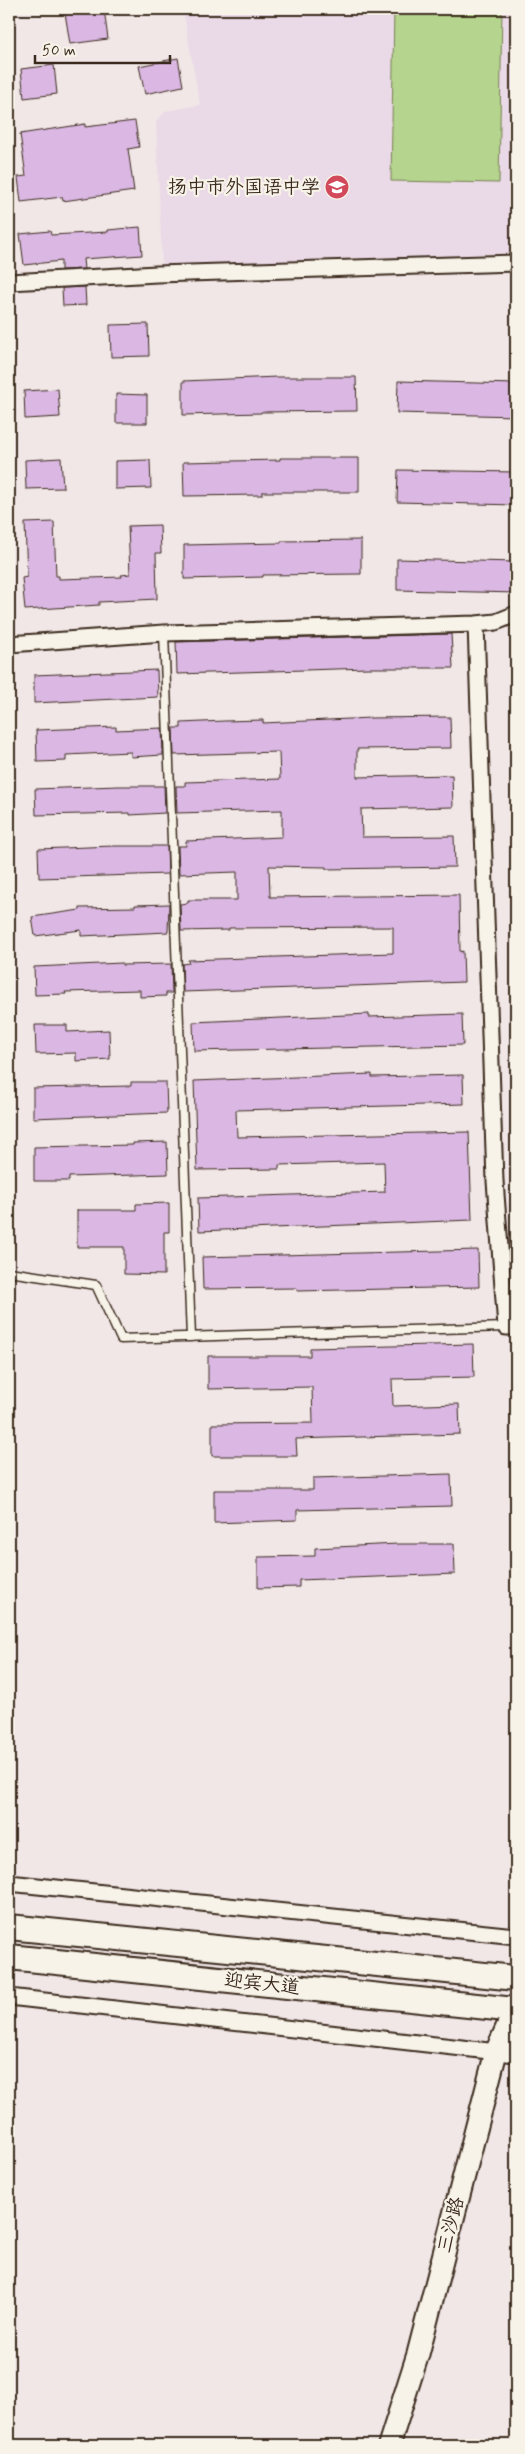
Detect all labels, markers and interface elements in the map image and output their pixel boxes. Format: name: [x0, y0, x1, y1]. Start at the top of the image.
scale bar: [35, 32, 170, 64]
text: 50 m: [42, 41, 76, 61]
school or university icon: 扬中市外国语中学: [324, 174, 350, 200]
place label: 扬中市外国语中学: [168, 175, 320, 200]
street label: 迎宾大道: [223, 1968, 301, 2000]
street label: 三沙路: [432, 2194, 470, 2256]

